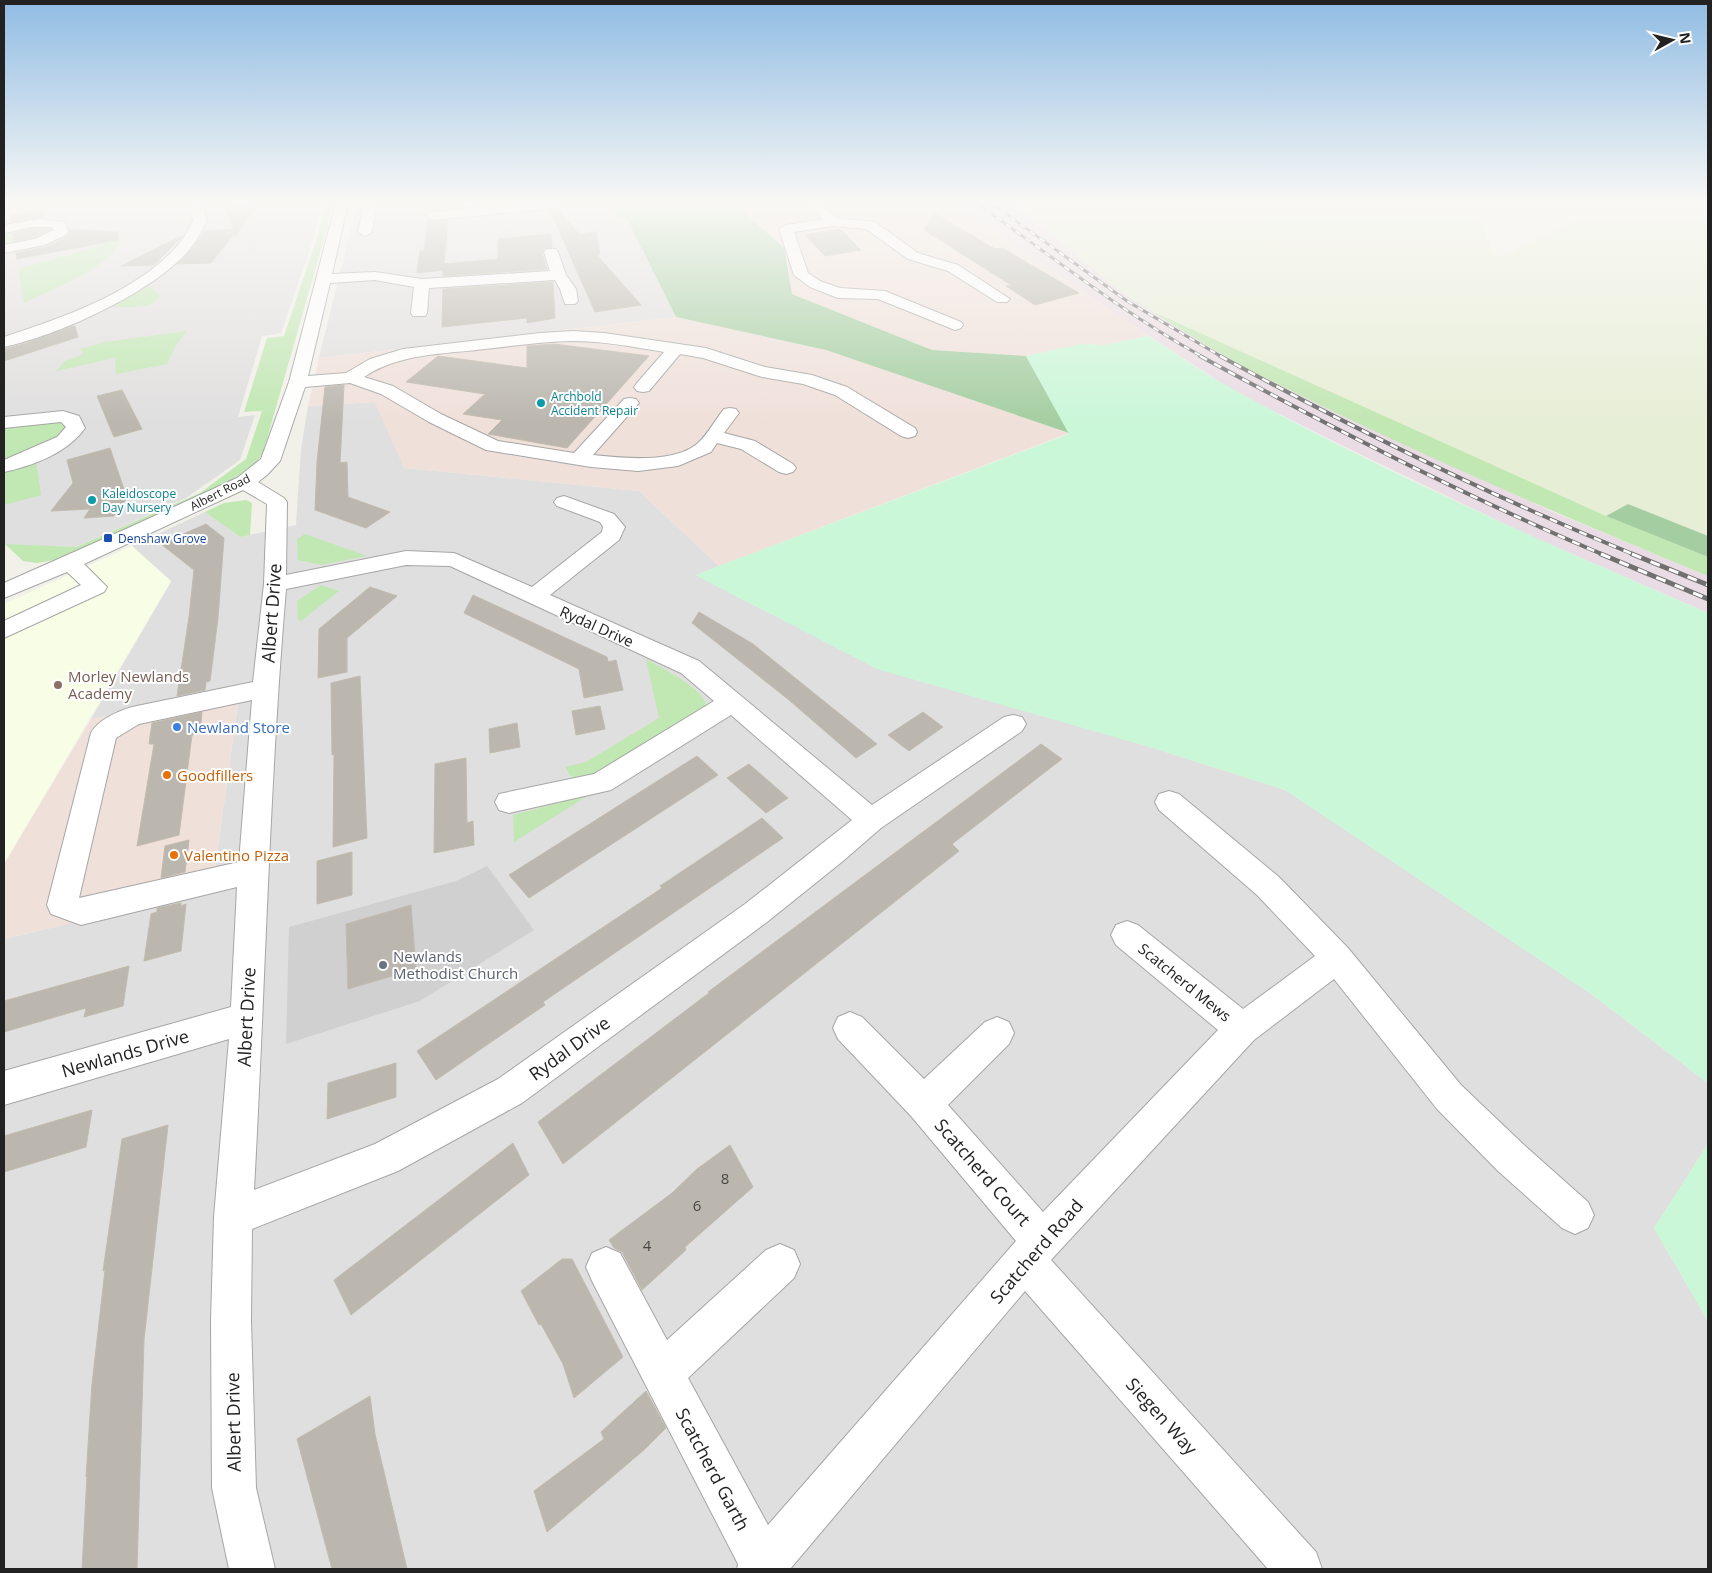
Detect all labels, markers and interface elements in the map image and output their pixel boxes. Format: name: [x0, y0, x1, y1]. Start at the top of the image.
north arrow: [1647, 15, 1697, 65]
text: N: [1675, 31, 1696, 45]
place label: Archbold Accident Repair: [551, 388, 638, 419]
marker: Archbold Accident Repair: [535, 397, 547, 409]
street label: Albert Road: [187, 470, 253, 514]
place label: Kaleidoscope Day Nursery: [102, 485, 176, 516]
marker: Kaleidoscope Day Nursery: [86, 494, 98, 506]
place label: Denshaw Grove: [118, 530, 207, 547]
marker: Denshaw Grove: [102, 532, 114, 544]
street label: Albert Drive: [256, 563, 286, 663]
street label: Rydal Drive: [557, 601, 637, 651]
place label: Morley Newlands Academy: [68, 666, 189, 703]
marker: Morley Newlands Academy: [52, 679, 64, 691]
place label: Newland Store: [187, 717, 290, 737]
marker: Newland Store: [171, 721, 183, 733]
place label: Goodfillers: [177, 765, 253, 785]
marker: Goodfillers: [161, 769, 173, 781]
place label: Valentino Pizza: [184, 845, 289, 865]
marker: Valentino Pizza: [168, 849, 180, 861]
street label: Scatcherd Mews: [1134, 938, 1236, 1026]
place label: Newlands Methodist Church: [393, 946, 518, 983]
marker: Newlands Methodist Church: [377, 959, 389, 971]
street label: Albert Drive: [231, 967, 261, 1067]
street label: Rydal Drive: [524, 1011, 614, 1085]
street label: Newlands Drive: [58, 1023, 192, 1083]
street label: Scatcherd Court: [930, 1113, 1036, 1231]
house number: 8: [721, 1168, 729, 1188]
street label: Scatcherd Road: [984, 1194, 1088, 1308]
house number: 6: [693, 1195, 701, 1215]
house number: 4: [643, 1235, 652, 1255]
street label: Albert Drive: [220, 1372, 246, 1472]
street label: Siegen Way: [1121, 1372, 1204, 1460]
street label: Scatcherd Garth: [671, 1403, 755, 1535]

